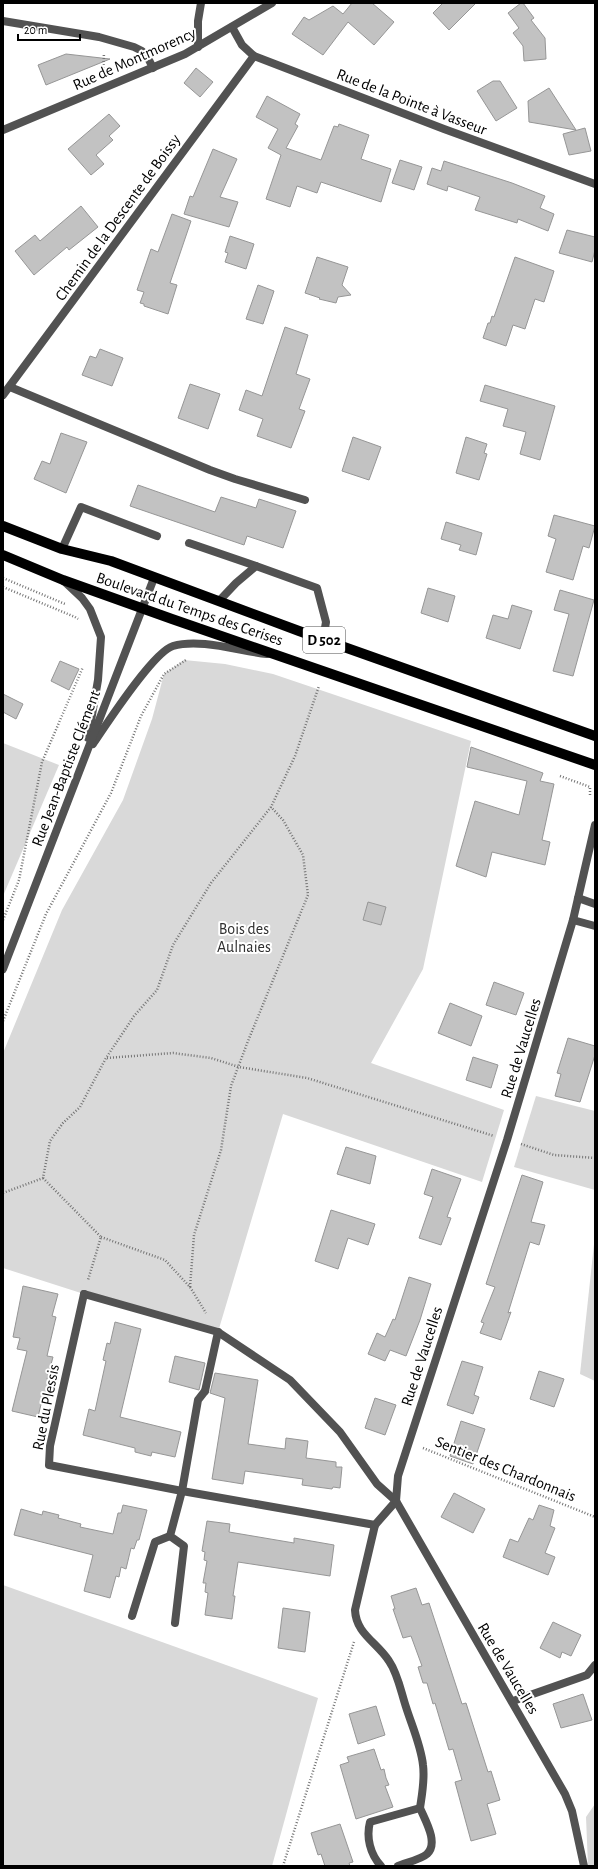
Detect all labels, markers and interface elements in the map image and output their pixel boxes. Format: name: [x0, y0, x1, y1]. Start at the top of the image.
scale bar: [18, 16, 80, 42]
text: 20 m: [24, 24, 47, 36]
street label: Rue de Montmorency: [71, 25, 199, 94]
street label: Rue de la Pointe à Vasseur: [334, 66, 490, 138]
street label: Chemin de la Descente de Boissy: [52, 131, 184, 304]
street label: Boulevard du Temps des Cerises: [94, 569, 285, 648]
road number: D 502: [303, 627, 345, 653]
street label: Rue Jean-Baptiste Clément: [29, 688, 103, 849]
park label: Bois des Aulnaies: [217, 921, 271, 955]
street label: Rue de Vaucelles: [498, 996, 544, 1100]
street label: Rue de Vaucelles: [398, 1305, 446, 1408]
street label: Rue du Plessis: [30, 1363, 62, 1451]
street label: Sentier des Chardonnais: [433, 1433, 578, 1504]
street label: Rue de Vaucelles: [475, 1620, 542, 1717]

